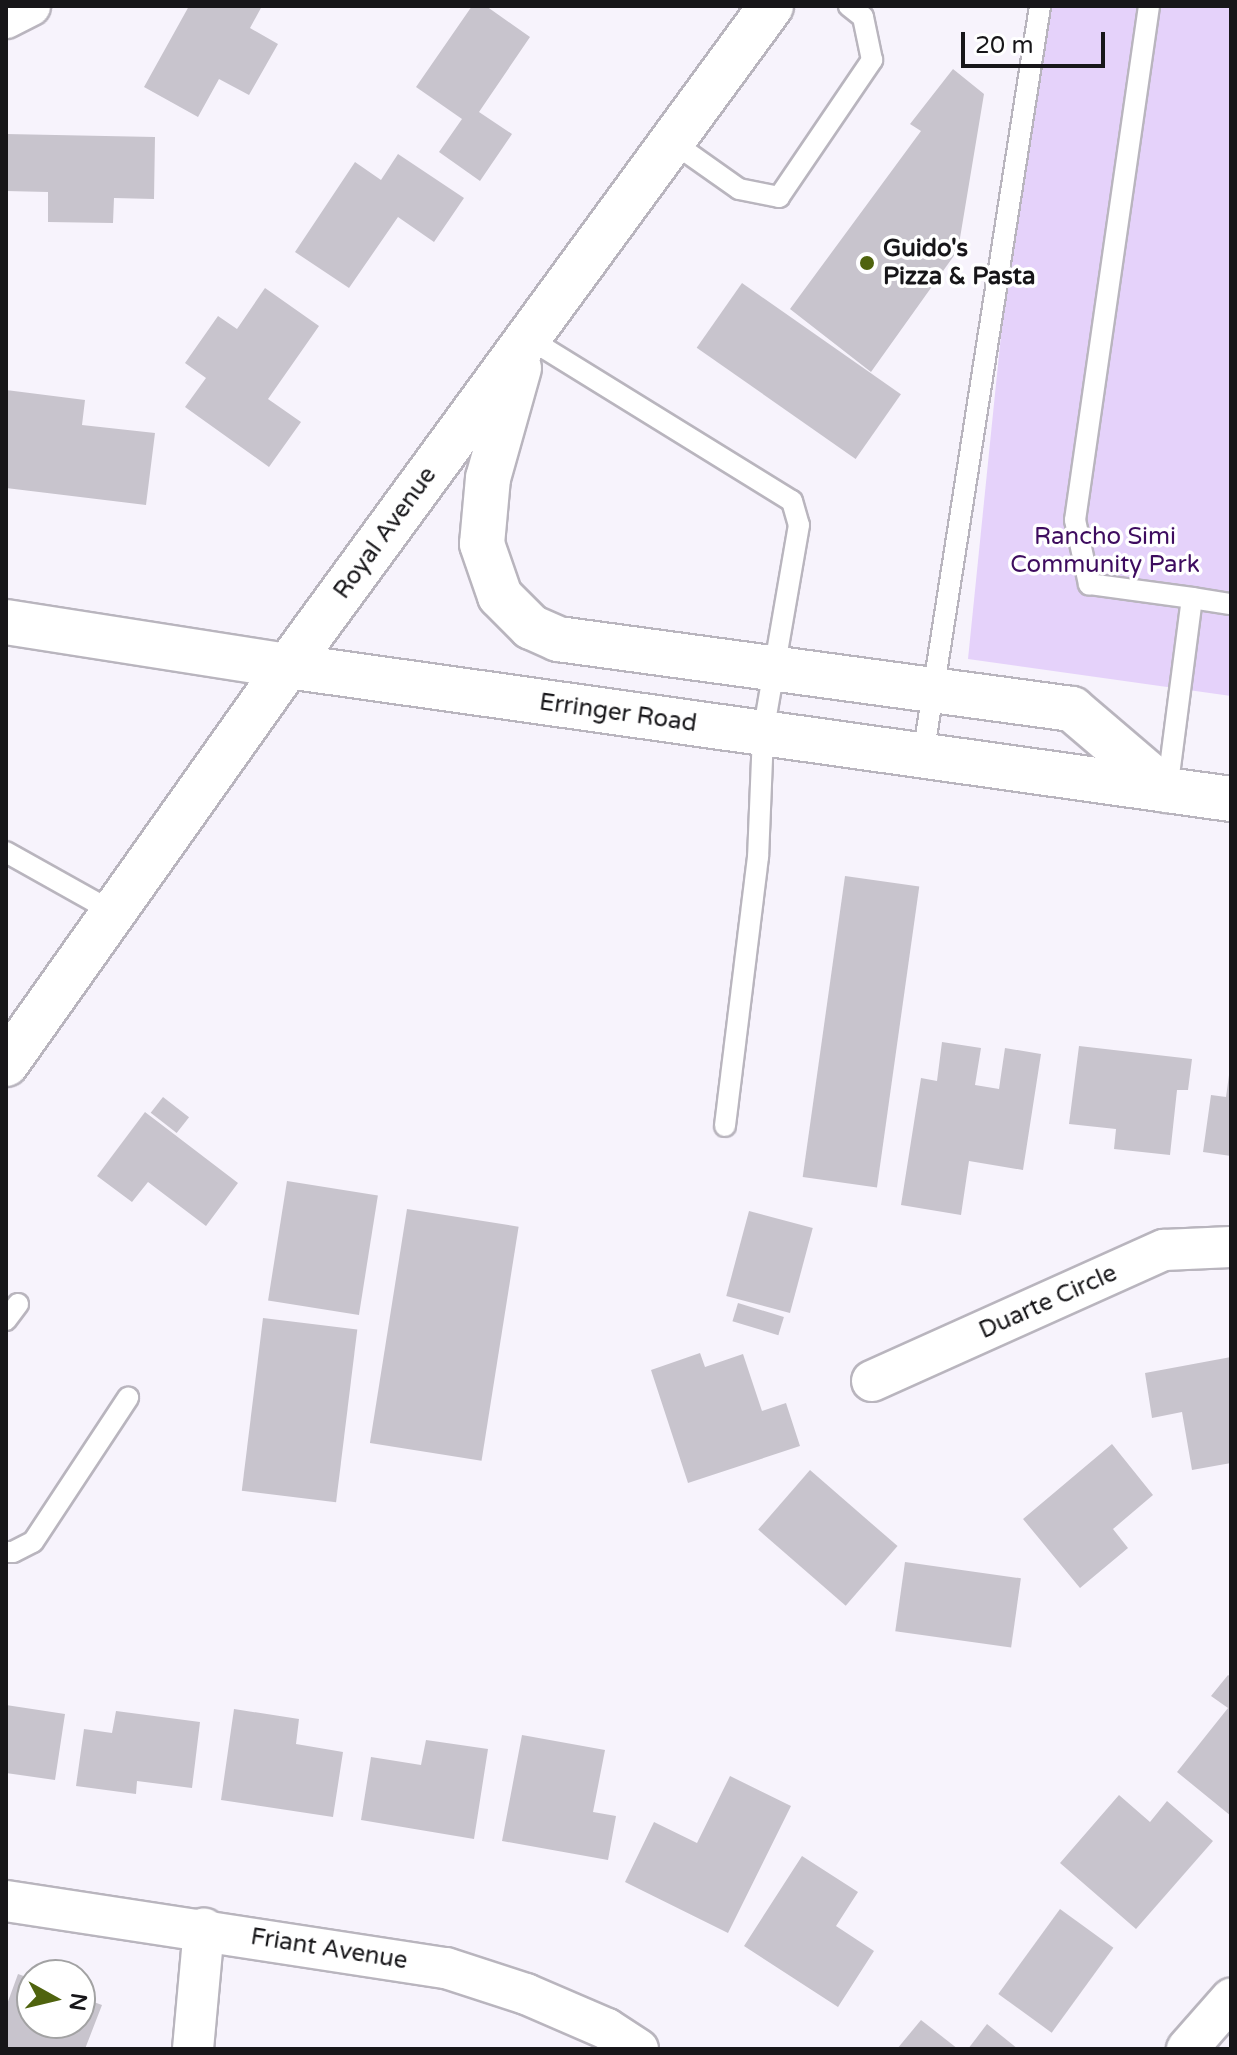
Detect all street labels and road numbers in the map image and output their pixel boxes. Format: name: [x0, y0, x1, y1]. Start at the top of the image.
street label: Royal Avenue: [328, 461, 442, 605]
street label: Erringer Road: [537, 688, 699, 738]
street label: Duarte Circle: [975, 1259, 1121, 1345]
street label: Friant Avenue: [249, 1922, 409, 1976]

